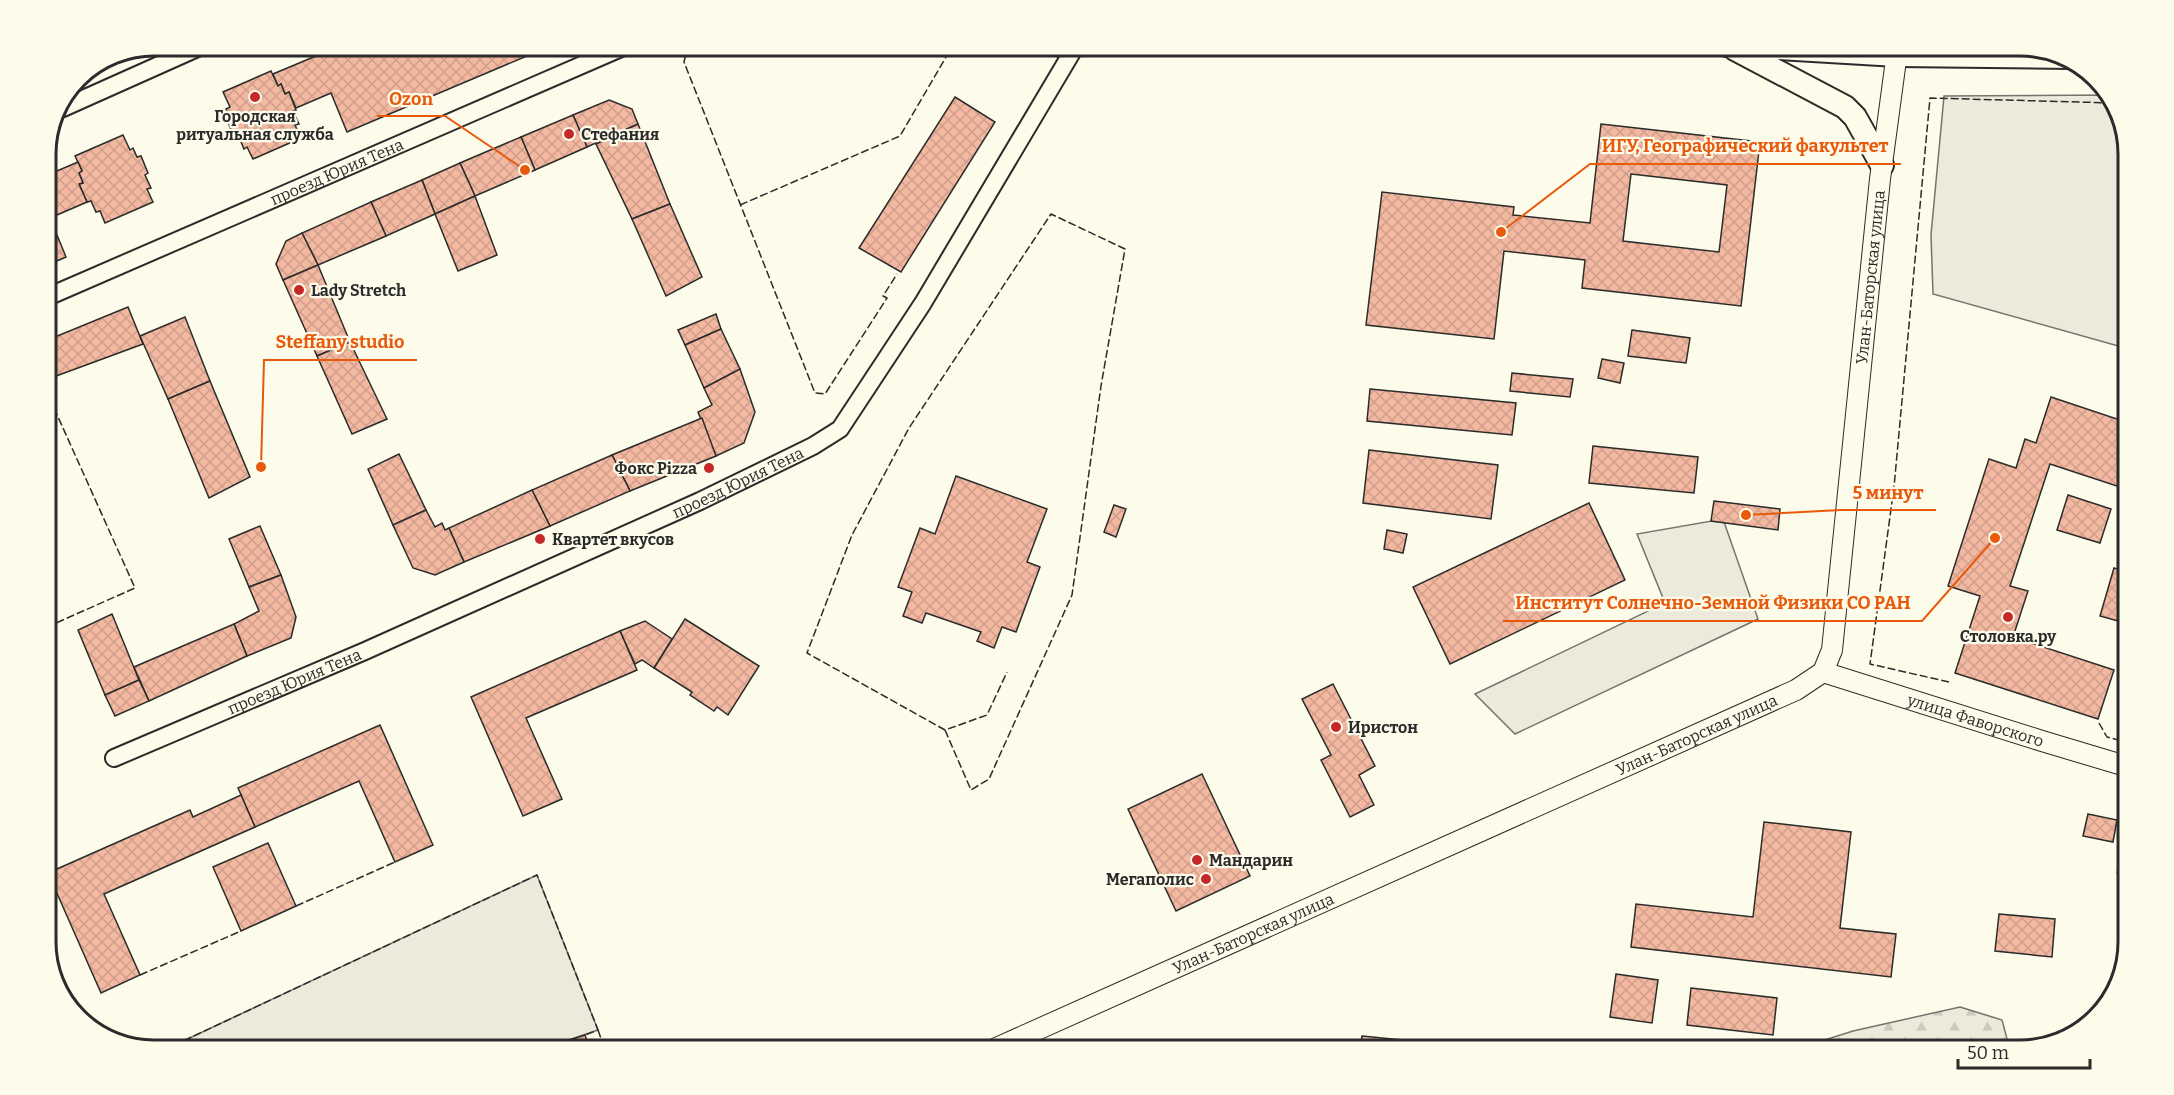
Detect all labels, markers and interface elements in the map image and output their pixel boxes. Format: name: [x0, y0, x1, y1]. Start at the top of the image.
callout: Ozon: [377, 80, 445, 116]
text: Ozon: [389, 88, 434, 110]
marker: Городская ритуальная служба: [248, 90, 262, 104]
place label: Городская ритуальная служба: [176, 107, 334, 144]
place label: Стефания: [581, 125, 659, 144]
marker: Стефания: [562, 127, 576, 141]
callout: ИГУ, Географический факультет: [1590, 128, 1901, 164]
street label: проезд Юрия Тена: [267, 134, 406, 209]
text: ИГУ, Географический факультет: [1602, 135, 1888, 157]
street label: Улан-Баторская улица: [1852, 189, 1888, 365]
place label: Lady Stretch: [311, 281, 406, 300]
marker: Lady Stretch: [292, 283, 306, 297]
callout: Steffany studio: [264, 324, 417, 360]
text: Steffany studio: [276, 331, 404, 353]
street label: проезд Юрия Тена: [669, 443, 807, 522]
place label: Фокс Pizza: [615, 459, 697, 478]
marker: Фокс Pizza: [702, 461, 716, 475]
callout: 5 минут: [1841, 474, 1936, 510]
text: 5 минут: [1853, 482, 1924, 504]
place label: Квартет вкусов: [552, 530, 674, 549]
marker: Квартет вкусов: [533, 532, 547, 546]
callout: Институт Солнечно-Земной Физики СО РАН: [1503, 585, 1922, 621]
text: Институт Солнечно-Земной Физики СО РАН: [1515, 592, 1911, 614]
marker: Столовка.ру: [2001, 610, 2015, 624]
place label: Столовка.ру: [1960, 627, 2056, 646]
street label: проезд Юрия Тена: [225, 644, 364, 718]
street label: улица Фаворского: [1904, 689, 2046, 750]
street label: Улан-Баторская улица: [1613, 690, 1780, 779]
place label: Иристон: [1348, 718, 1418, 737]
marker: Иристон: [1329, 720, 1343, 734]
place label: Мандарин: [1209, 851, 1293, 870]
marker: Мандарин: [1190, 853, 1204, 867]
place label: Мегаполис: [1106, 870, 1194, 889]
marker: Мегаполис: [1199, 872, 1213, 886]
street label: Улан-Баторская улица: [1169, 889, 1337, 978]
scale bar: [1958, 1032, 2090, 1070]
text: 50 m: [1967, 1042, 2009, 1064]

